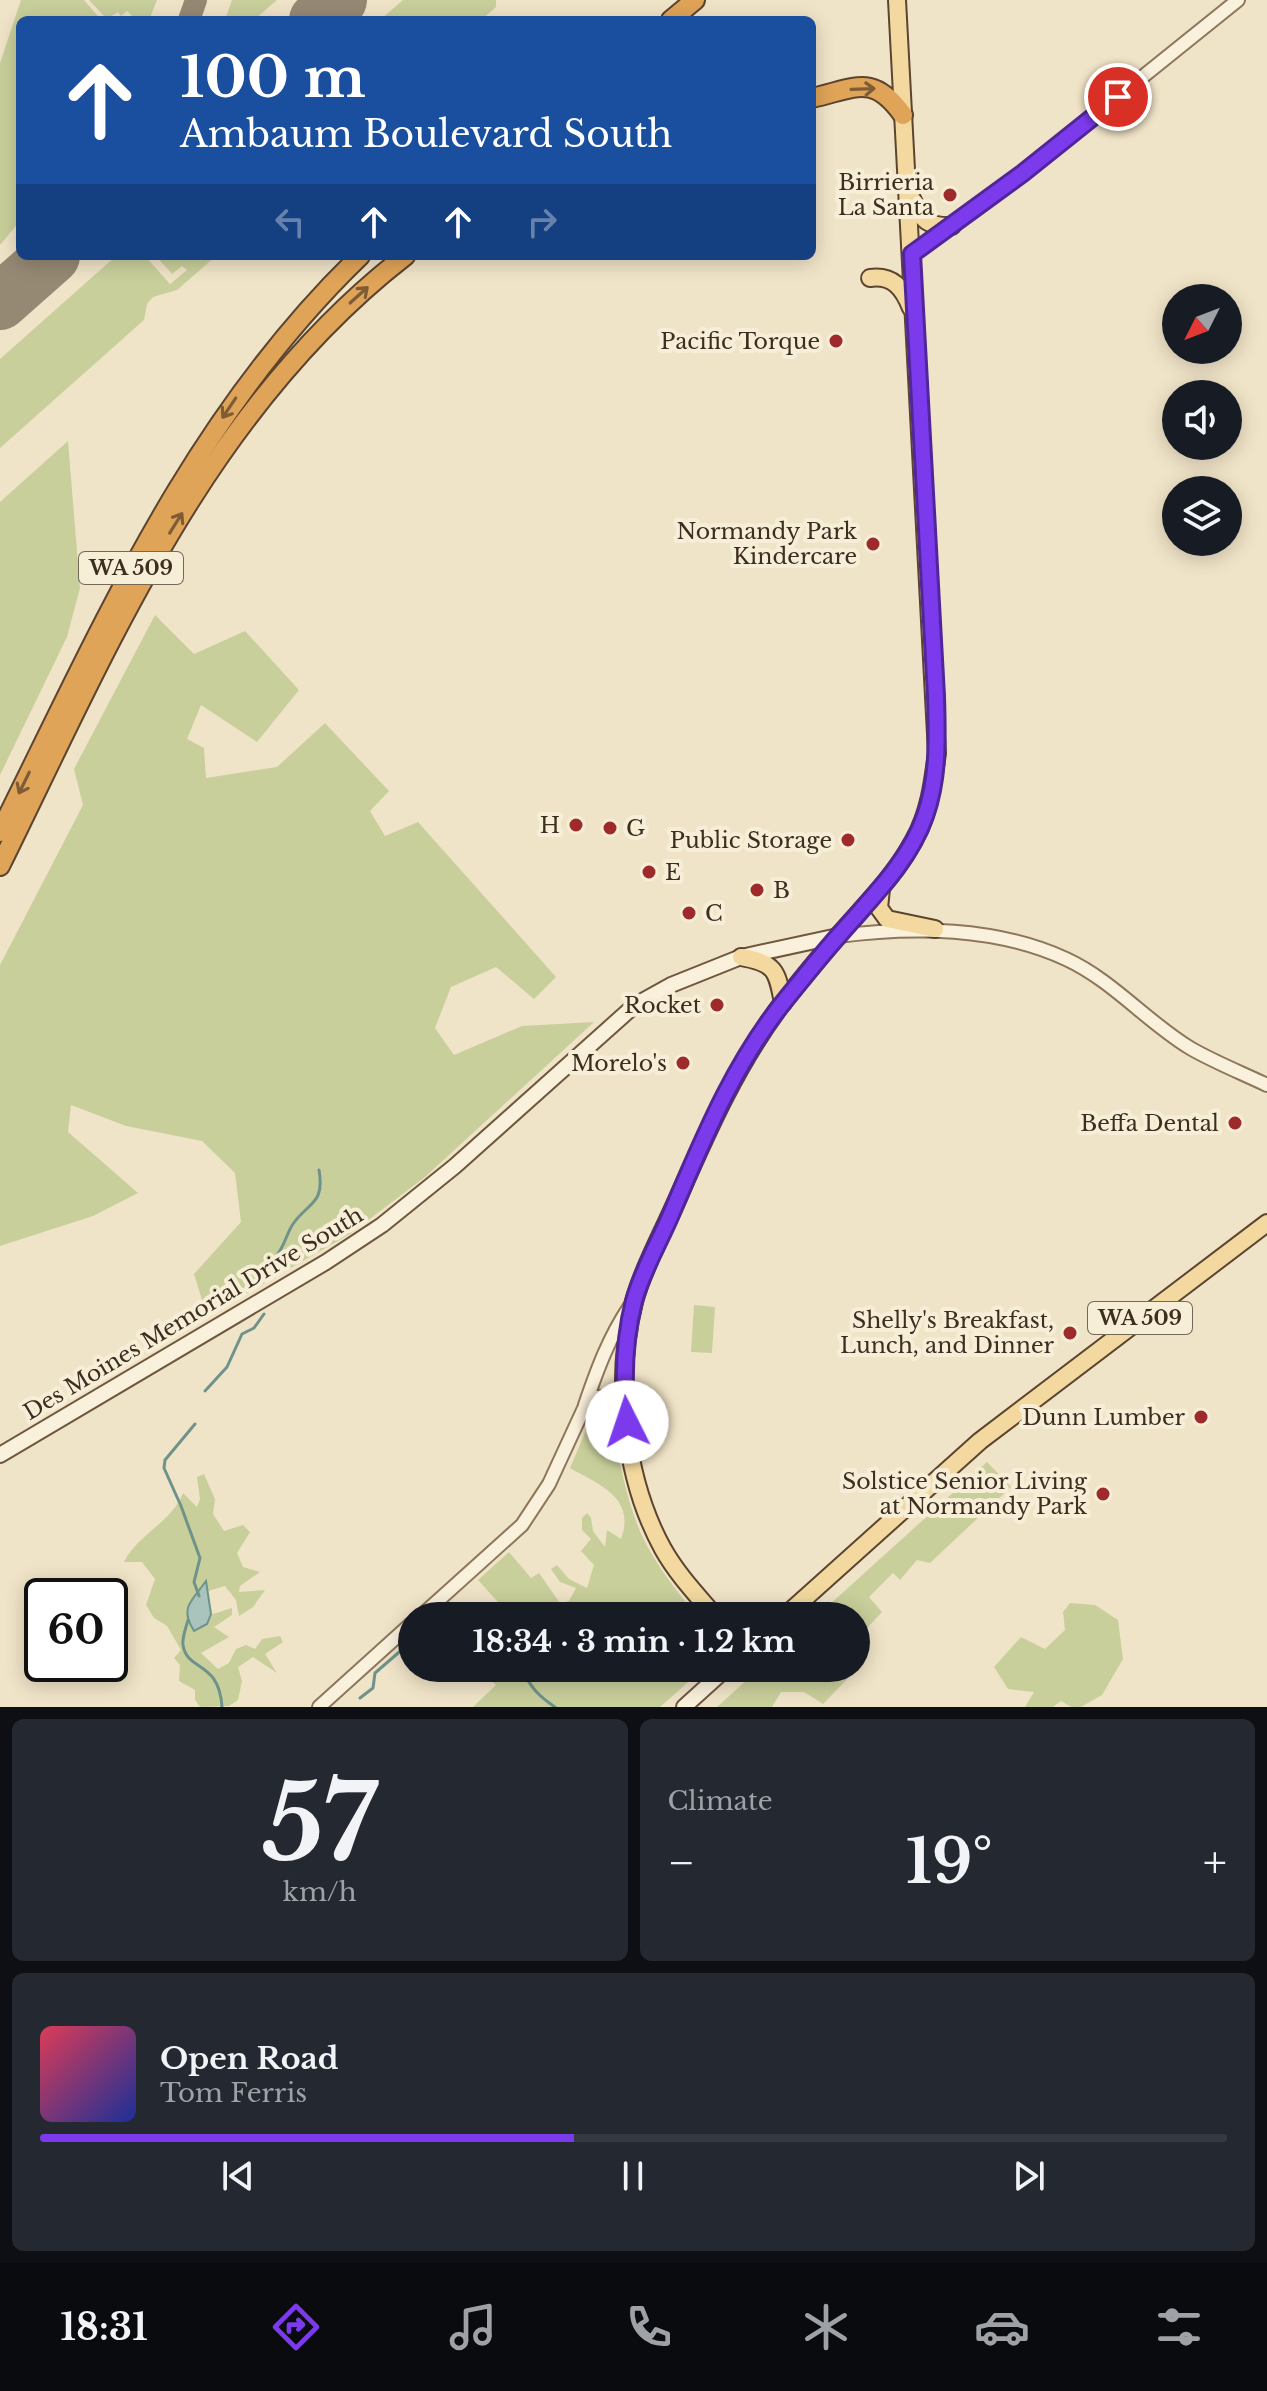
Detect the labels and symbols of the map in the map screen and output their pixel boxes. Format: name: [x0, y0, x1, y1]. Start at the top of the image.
pin: [1084, 63, 1152, 131]
one-way arrow: [849, 82, 876, 97]
place label: Birrieria La Santa: [838, 169, 935, 221]
marker: Birrieria La Santa: [941, 186, 959, 204]
north arrow: [1162, 284, 1242, 364]
one-way arrow: [349, 287, 369, 305]
place label: Pacific Torque: [660, 328, 820, 355]
marker: Pacific Torque: [827, 332, 845, 350]
one-way arrow: [221, 396, 238, 418]
one-way arrow: [169, 512, 185, 535]
place label: Normandy Park Kindercare: [677, 518, 857, 570]
marker: Normandy Park Kindercare: [864, 535, 882, 553]
road number: WA 509: [79, 552, 183, 584]
one-way arrow: [16, 770, 32, 794]
place label: H: [540, 812, 560, 839]
place label: G: [626, 815, 645, 842]
marker: H: [567, 816, 585, 834]
marker: G: [601, 819, 619, 837]
place label: Public Storage: [670, 827, 832, 854]
marker: Public Storage: [839, 831, 857, 849]
place label: E: [665, 859, 681, 886]
marker: E: [640, 863, 658, 881]
place label: B: [773, 877, 790, 904]
marker: B: [748, 881, 766, 899]
place label: C: [705, 900, 723, 927]
marker: C: [680, 904, 698, 922]
place label: Rocket: [624, 992, 702, 1019]
marker: Rocket: [708, 996, 726, 1014]
place label: Morelo's: [571, 1050, 667, 1077]
marker: Morelo's: [674, 1054, 692, 1072]
place label: Beffa Dental: [1080, 1110, 1219, 1137]
marker: Beffa Dental: [1226, 1114, 1244, 1132]
street label: Des Moines Memorial Drive South: [19, 1201, 368, 1426]
road number: WA 509: [1088, 1302, 1192, 1334]
place label: Shelly's Breakfast, Lunch, and Dinner: [840, 1307, 1054, 1359]
marker: Shelly's Breakfast, Lunch, and Dinner: [1061, 1324, 1079, 1342]
position arrow: [585, 1380, 669, 1464]
place label: Dunn Lumber: [1022, 1404, 1185, 1431]
marker: Dunn Lumber: [1192, 1408, 1210, 1426]
place label: Solstice Senior Living at Normandy Park: [842, 1468, 1088, 1520]
marker: Solstice Senior Living at Normandy Park: [1094, 1485, 1112, 1503]
speed limit sign: 60: [24, 1578, 128, 1682]

